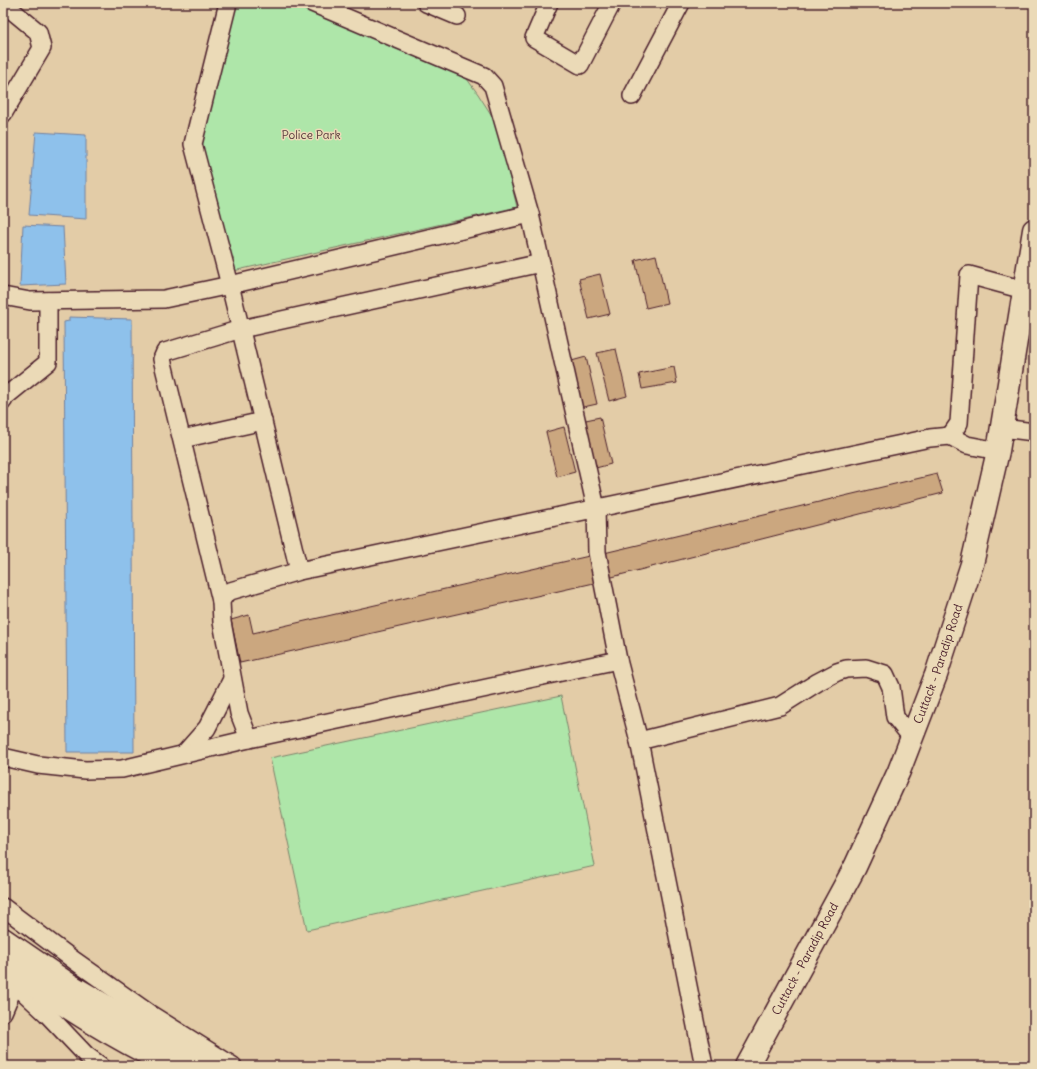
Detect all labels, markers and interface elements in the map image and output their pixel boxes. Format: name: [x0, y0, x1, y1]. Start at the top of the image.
park label: Police Park: [281, 127, 341, 142]
street label: Cuttack - Paradip Road: [910, 602, 965, 726]
street label: Cuttack - Paradip Road: [768, 900, 841, 1017]

